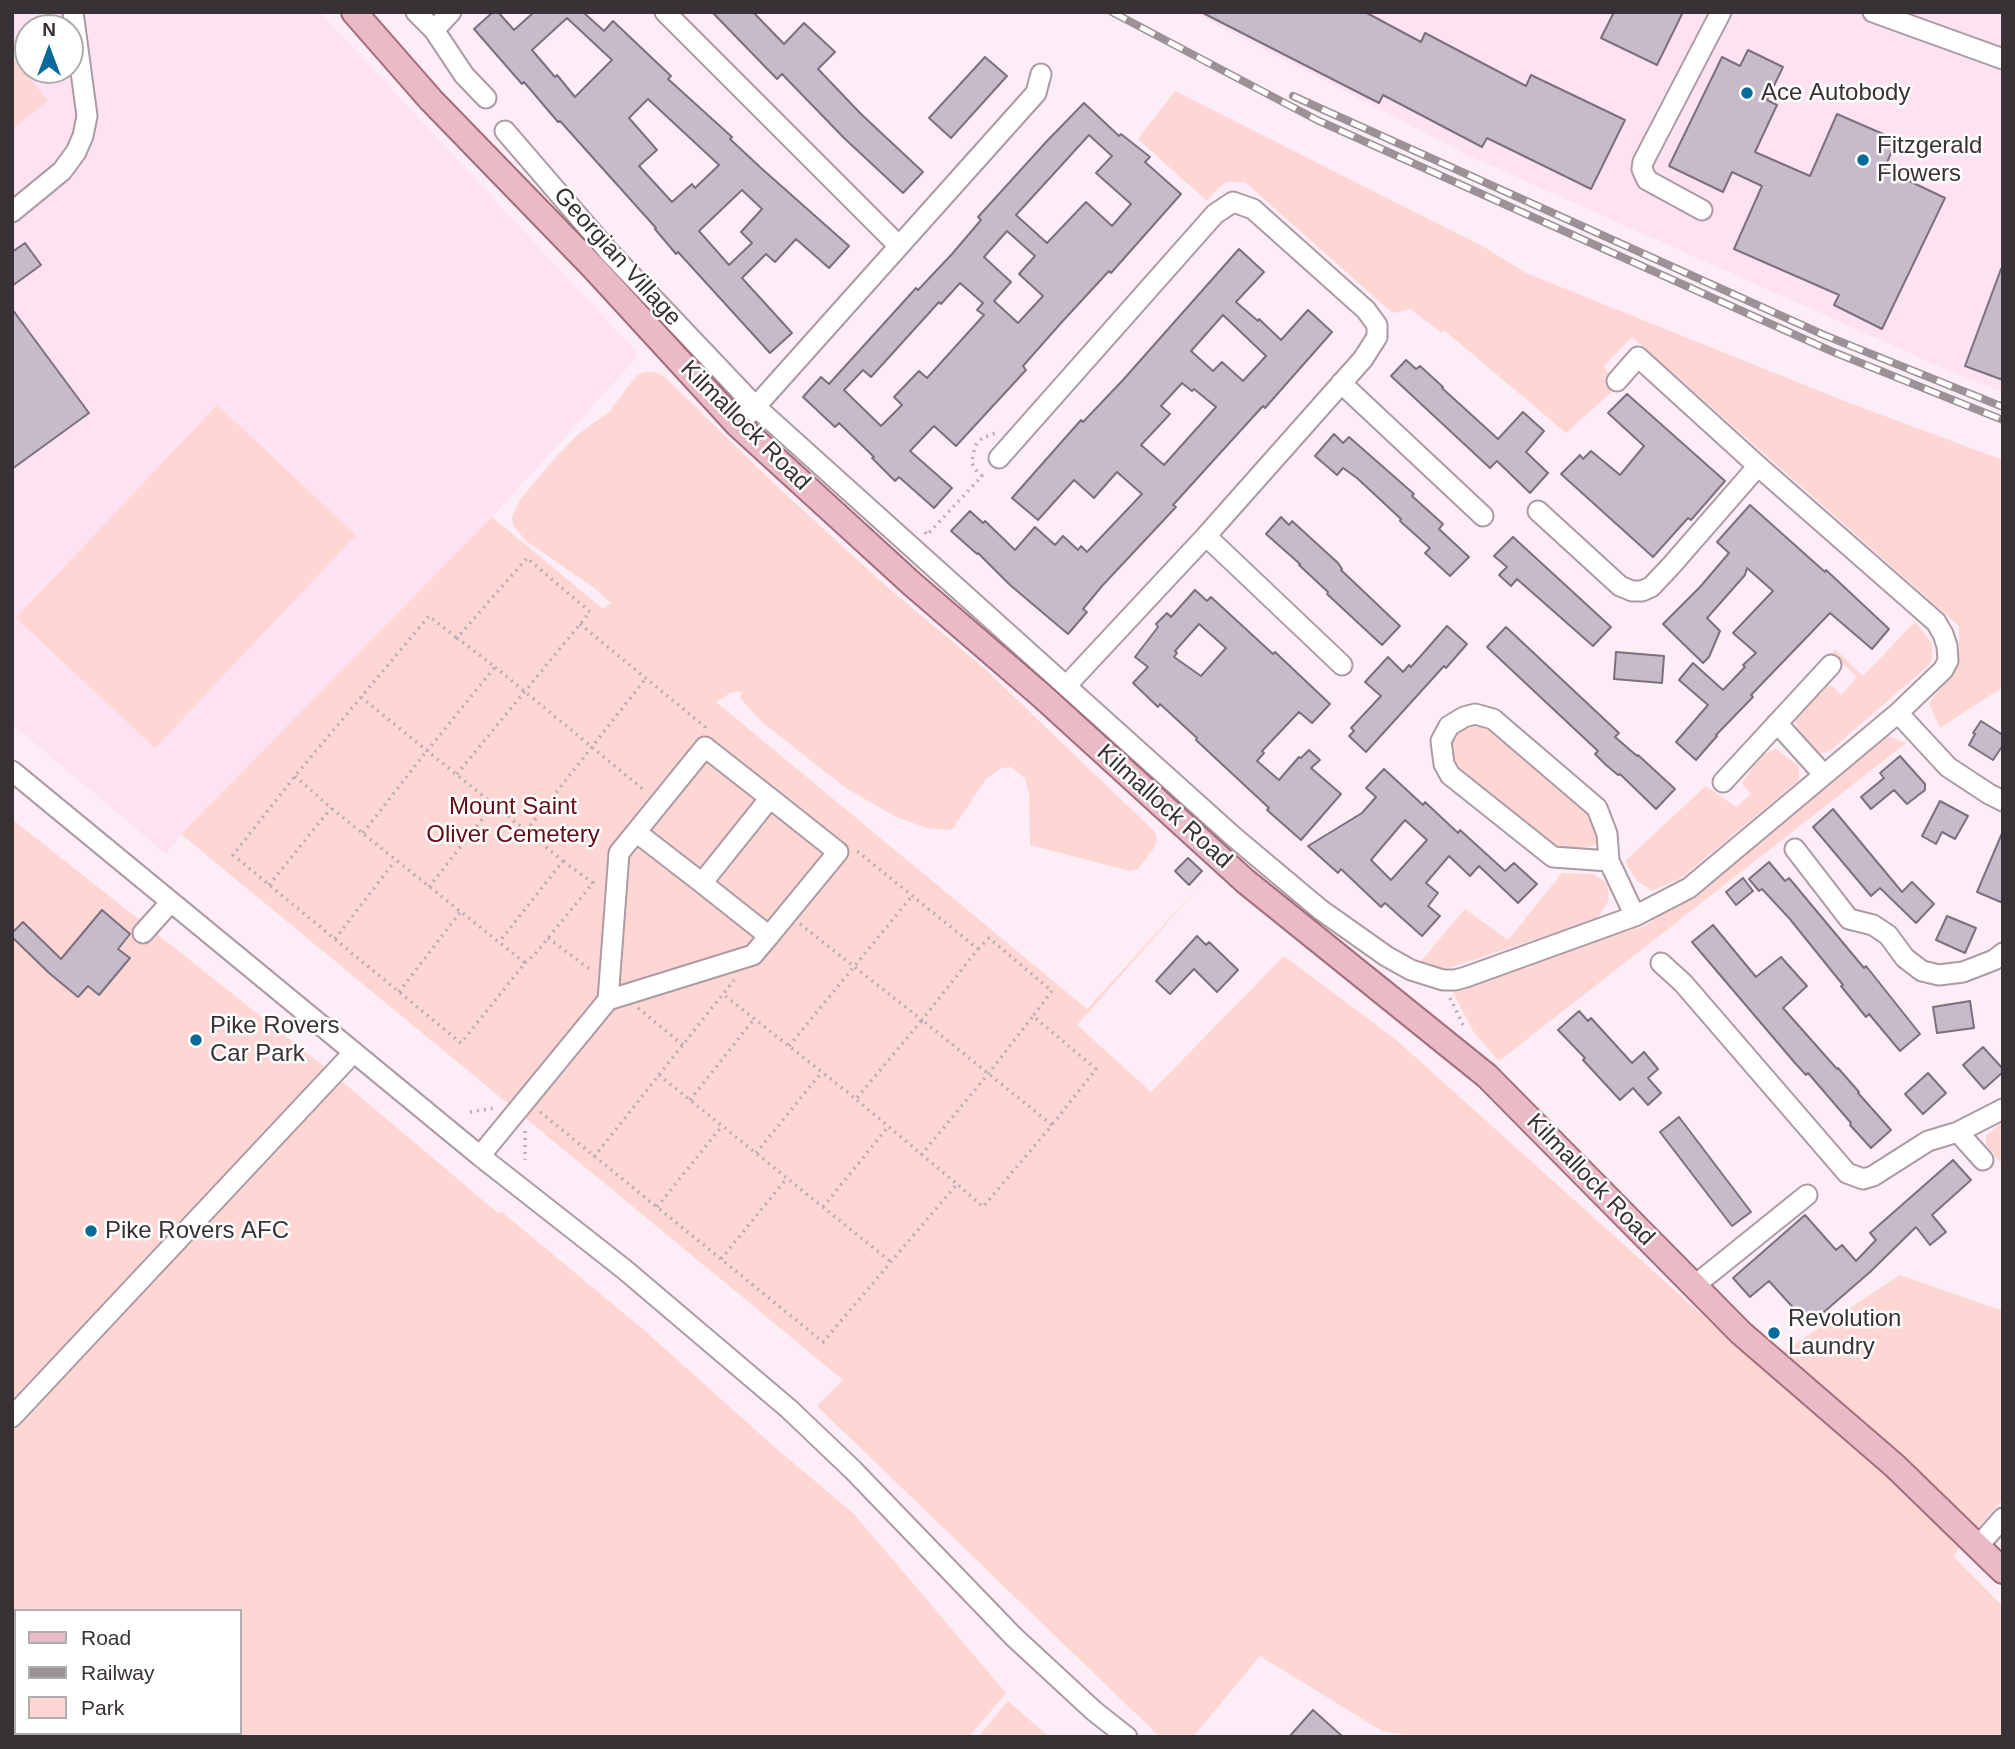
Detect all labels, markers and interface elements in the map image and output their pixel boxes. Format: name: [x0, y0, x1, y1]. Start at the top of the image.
north arrow: [14, 14, 84, 84]
text: N: [42, 19, 56, 40]
place label: Ace Autobody: [1761, 79, 1910, 107]
marker: Ace Autobody: [1739, 85, 1755, 101]
place label: Fitzgerald Flowers: [1877, 132, 1982, 188]
marker: Fitzgerald Flowers: [1855, 152, 1871, 168]
street label: Georgian Village: [547, 182, 687, 332]
street label: Kilmallock Road: [674, 355, 816, 497]
street label: Kilmallock Road: [1090, 739, 1238, 875]
park label: Mount Saint Oliver Cemetery: [426, 793, 600, 849]
place label: Pike Rovers Car Park: [210, 1012, 339, 1068]
marker: Pike Rovers Car Park: [188, 1032, 204, 1048]
street label: Kilmallock Road: [1520, 1108, 1660, 1252]
place label: Pike Rovers AFC: [105, 1217, 289, 1245]
marker: Pike Rovers AFC: [83, 1223, 99, 1239]
place label: Revolution Laundry: [1788, 1305, 1901, 1361]
marker: Revolution Laundry: [1766, 1325, 1782, 1341]
legend: [14, 1609, 242, 1735]
text: Road: [81, 1626, 131, 1649]
text: Railway: [81, 1661, 155, 1684]
text: Park: [81, 1696, 124, 1719]

